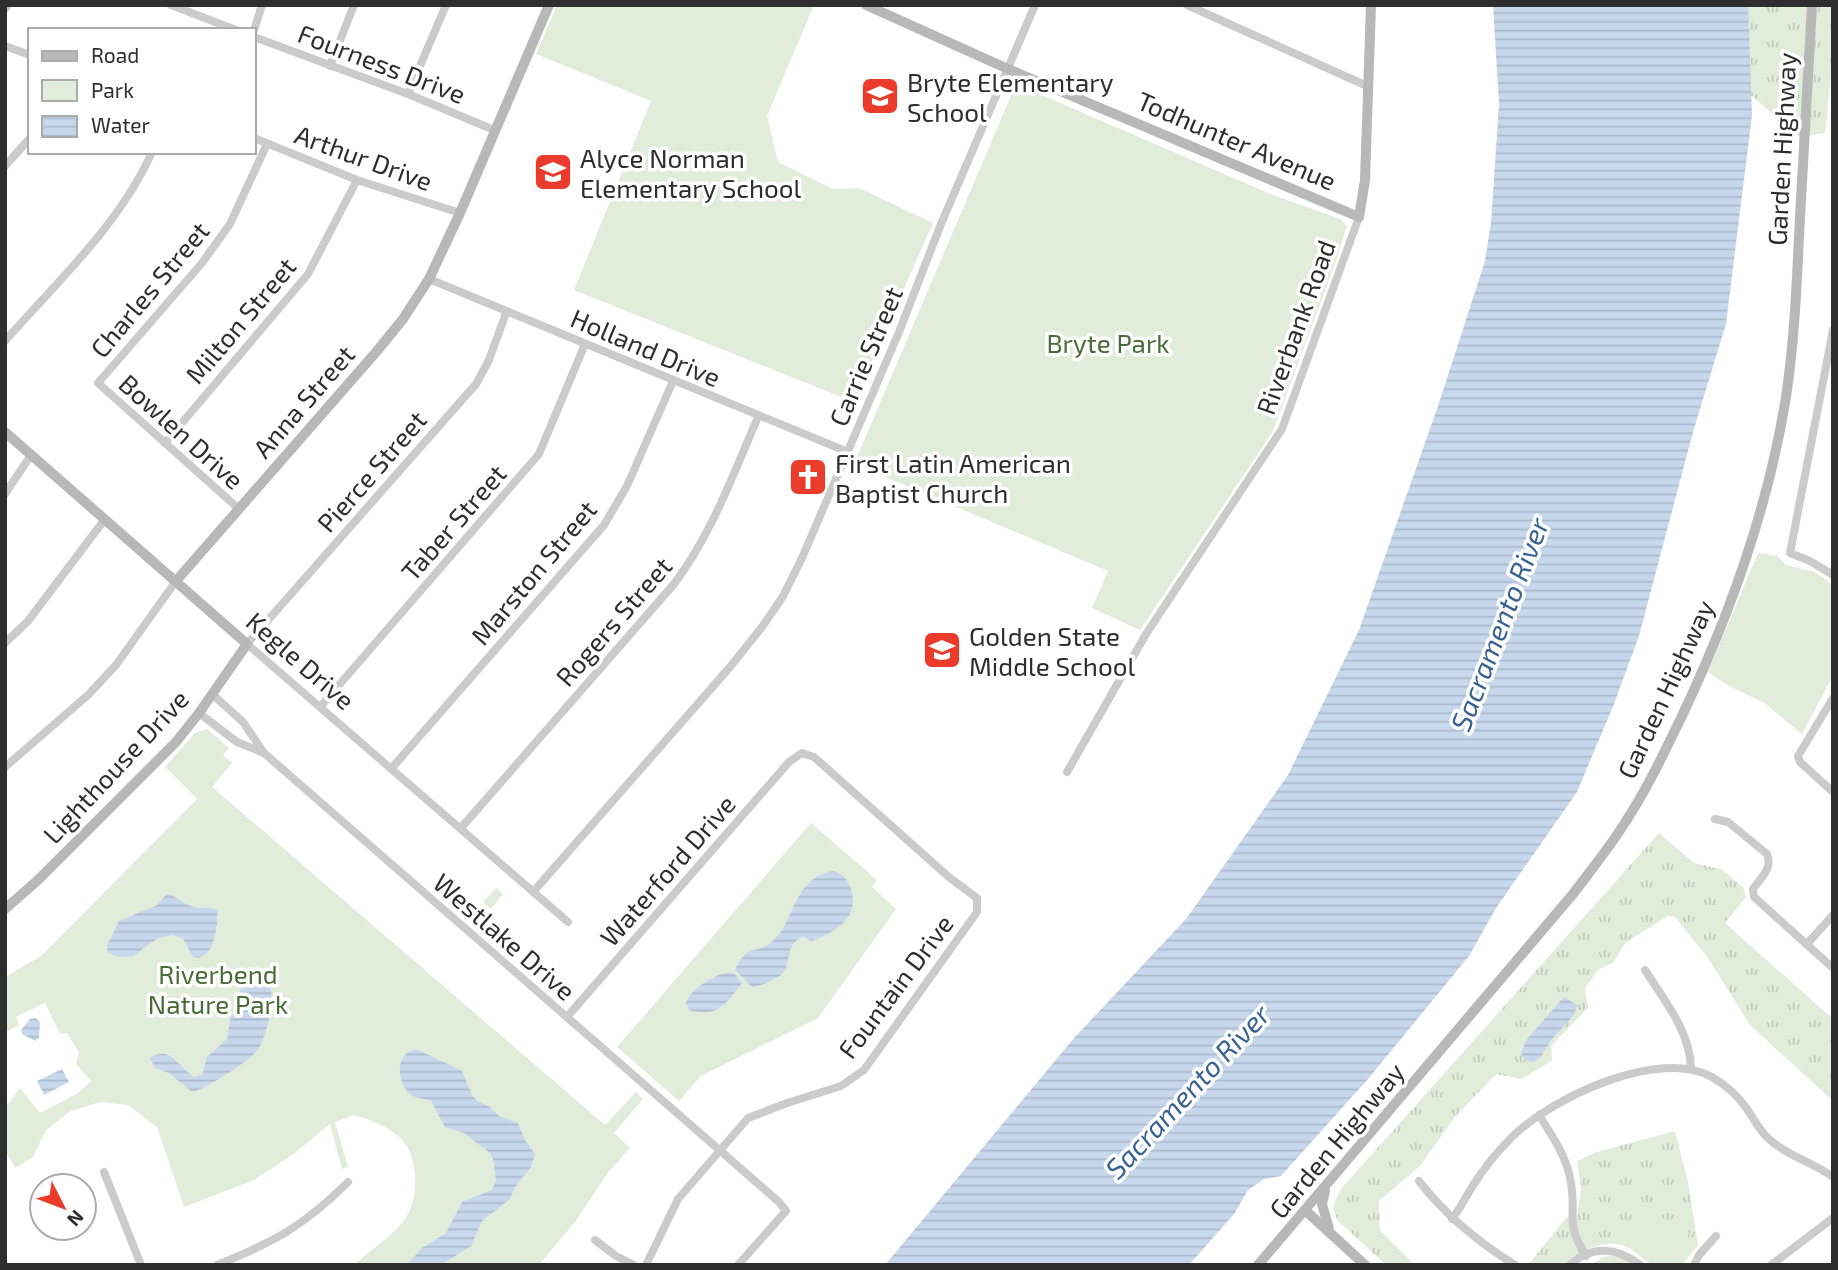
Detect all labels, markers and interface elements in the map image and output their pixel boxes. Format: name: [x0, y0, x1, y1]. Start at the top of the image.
street label: Fourness Drive: [294, 17, 470, 109]
legend: [28, 28, 256, 154]
text: Road: [91, 42, 139, 67]
street label: Garden Highway: [1760, 51, 1802, 246]
place label: Bryte Elementary School: [907, 66, 1114, 127]
school or university icon: Bryte Elementary School: [859, 75, 901, 117]
text: Park: [91, 77, 134, 102]
street label: Todhunter Avenue: [1133, 84, 1341, 196]
text: Water: [91, 112, 150, 137]
street label: Arthur Drive: [291, 118, 437, 196]
place label: Alyce Norman Elementary School: [580, 142, 802, 203]
school or university icon: Alyce Norman Elementary School: [532, 151, 574, 193]
street label: Charles Street: [83, 215, 215, 363]
street label: Riverbank Road: [1249, 236, 1341, 418]
street label: Milton Street: [178, 251, 302, 389]
street label: Carrie Street: [822, 282, 908, 430]
street label: Holland Drive: [567, 302, 725, 392]
park label: Bryte Park: [1046, 327, 1170, 358]
street label: Anna Street: [246, 338, 360, 464]
street label: Bowlen Drive: [113, 367, 251, 495]
street label: Pierce Street: [310, 404, 432, 538]
place label: First Latin American Baptist Church: [835, 447, 1071, 508]
church icon: First Latin American Baptist Church: [787, 456, 829, 498]
street label: Taber Street: [394, 458, 512, 586]
street label: Marston Street: [464, 494, 602, 650]
water label: Sacramento River: [1443, 512, 1556, 735]
street label: Rogers Street: [549, 550, 677, 692]
street label: Garden Highway: [1610, 595, 1720, 783]
street label: Kegle Drive: [241, 605, 361, 715]
place label: Golden State Middle School: [969, 620, 1135, 681]
school or university icon: Golden State Middle School: [921, 629, 963, 671]
street label: Lighthouse Drive: [36, 683, 194, 849]
street label: Waterford Drive: [593, 788, 741, 952]
street label: Westlake Drive: [428, 866, 582, 1006]
street label: Fountain Drive: [831, 908, 959, 1064]
park label: Riverbend Nature Park: [148, 958, 288, 1019]
water label: Sacramento River: [1098, 996, 1277, 1185]
street label: Garden Highway: [1262, 1056, 1410, 1224]
north arrow: [28, 1172, 98, 1242]
text: N: [63, 1206, 89, 1232]

